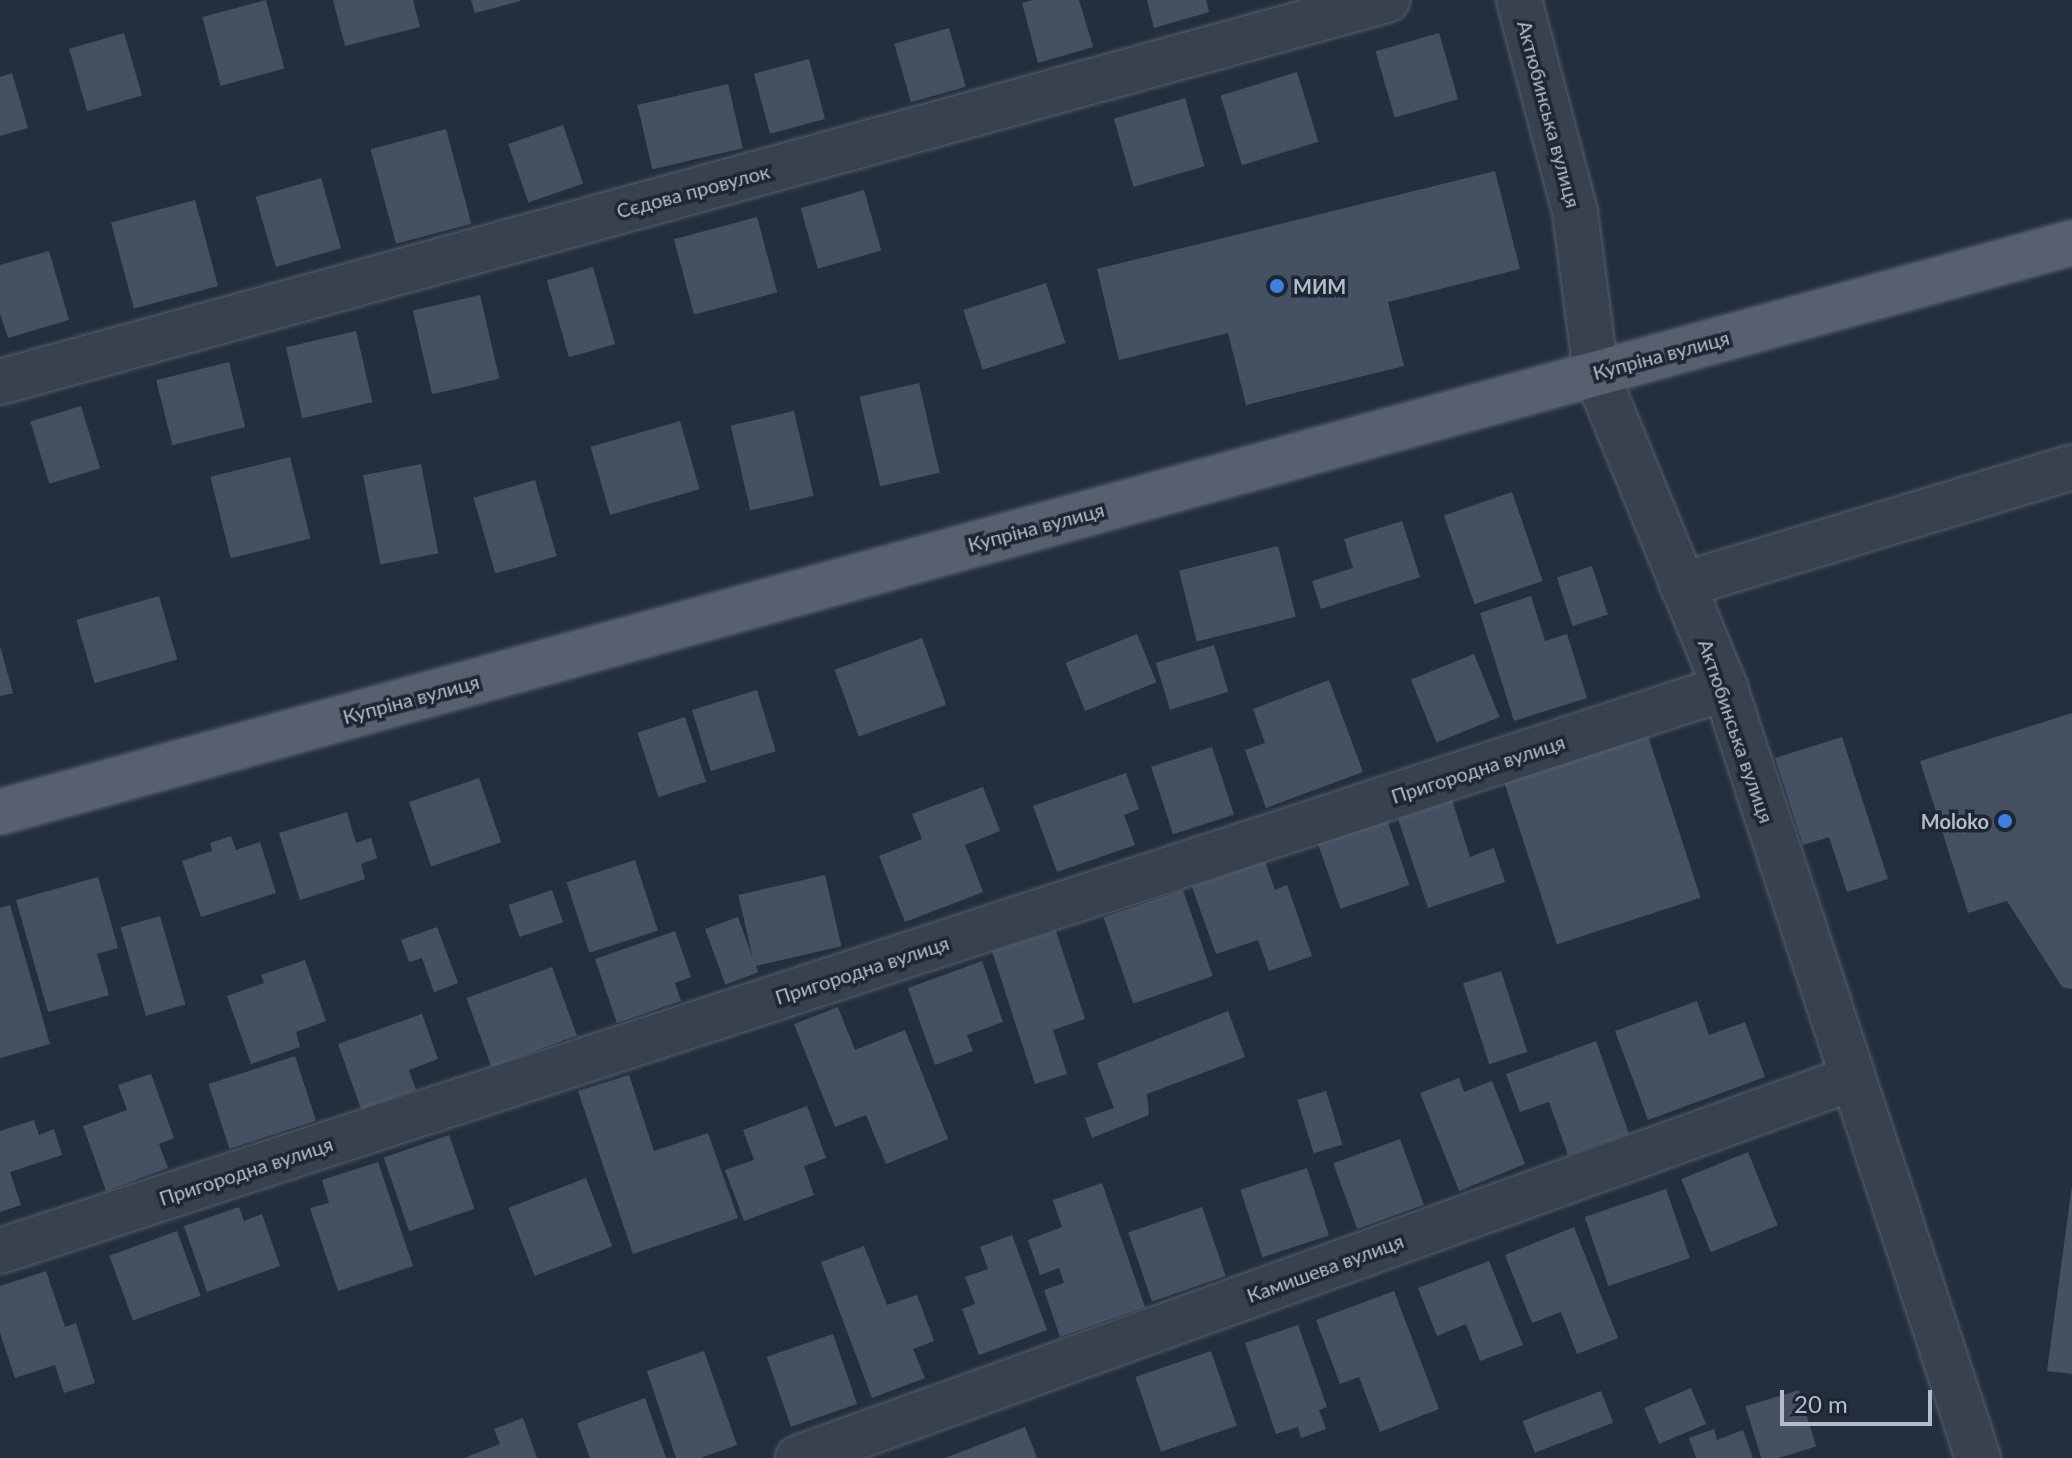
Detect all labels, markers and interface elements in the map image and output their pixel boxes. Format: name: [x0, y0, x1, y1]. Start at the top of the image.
street label: Актюбинська вулиця: [1512, 18, 1586, 210]
street label: Сєдова провулок: [614, 159, 772, 223]
place label: МИМ: [1293, 274, 1346, 298]
marker: МИМ: [1268, 277, 1286, 295]
street label: Купріна вулиця: [1590, 325, 1732, 385]
street label: Купріна вулиця: [965, 497, 1107, 557]
street label: Актюбинська вулиця: [1693, 636, 1779, 826]
street label: Купріна вулиця: [340, 669, 482, 729]
street label: Пригородна вулиця: [1388, 730, 1568, 808]
place label: Moloko: [1921, 809, 1989, 833]
marker: Moloko: [1996, 812, 2014, 830]
street label: Пригородна вулиця: [772, 931, 952, 1009]
street label: Пригородна вулиця: [156, 1132, 336, 1210]
street label: Камишева вулиця: [1243, 1229, 1407, 1307]
scale bar: [1784, 1374, 1936, 1424]
text: 20 m: [1794, 1389, 1848, 1418]

